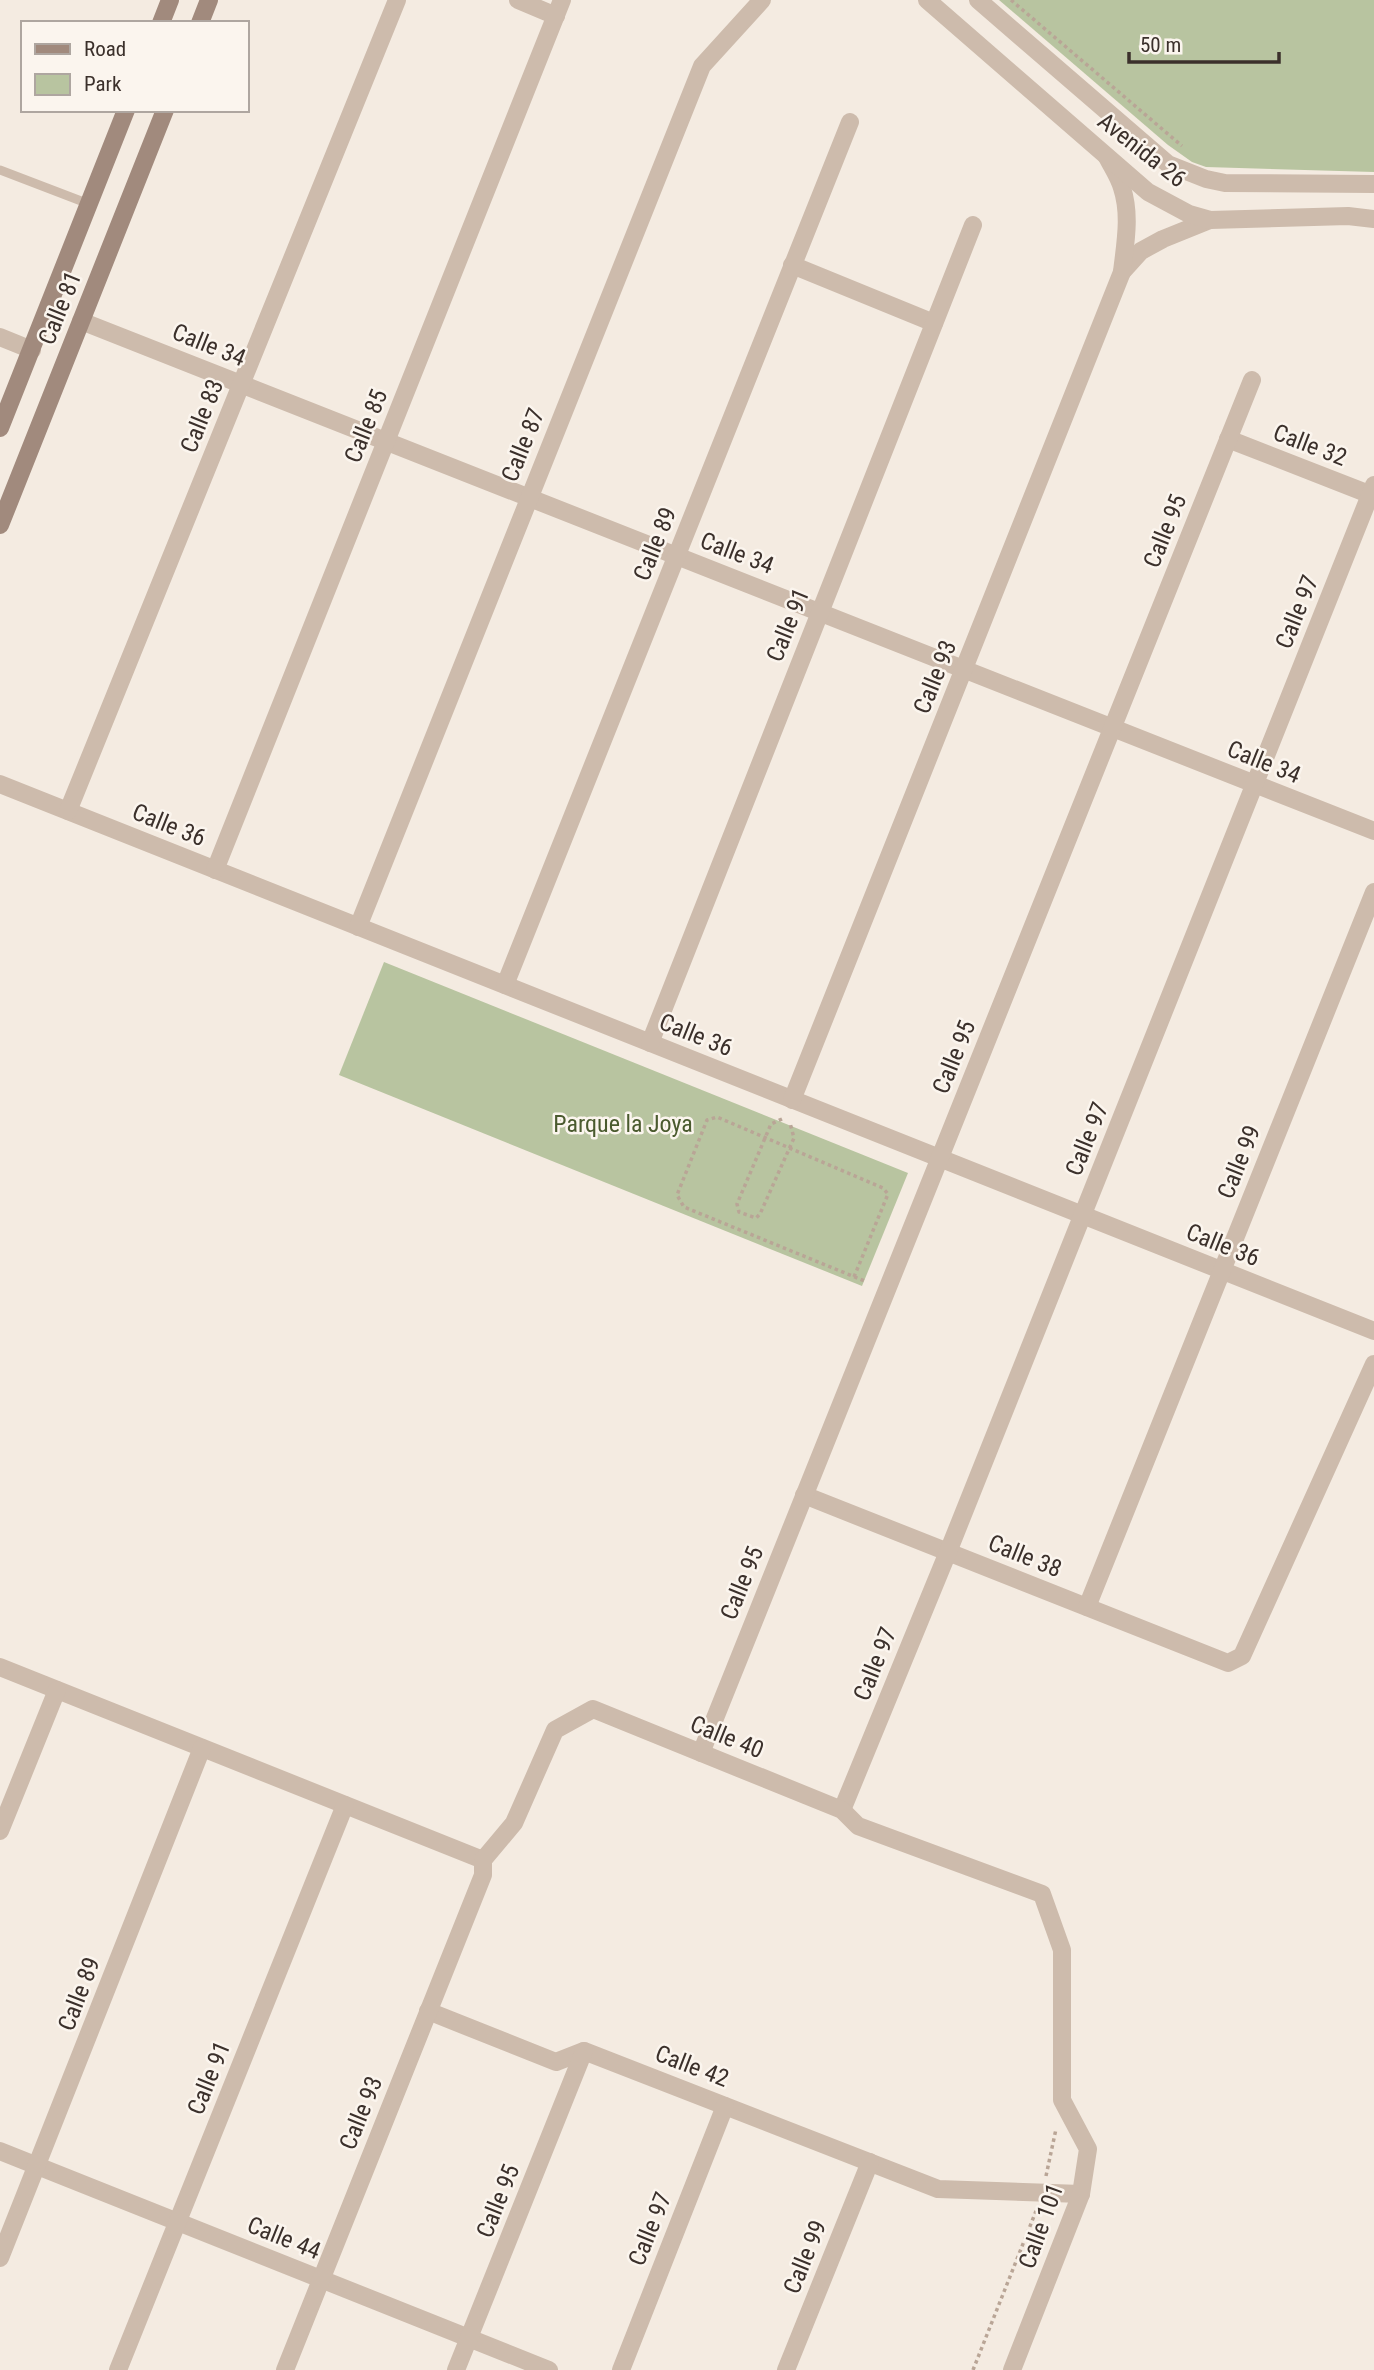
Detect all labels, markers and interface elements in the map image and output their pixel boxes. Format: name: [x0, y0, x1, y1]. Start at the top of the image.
legend: [21, 21, 248, 112]
scale bar: [1129, 21, 1280, 65]
text: 50 m: [1140, 33, 1181, 57]
text: Road: [84, 37, 126, 61]
text: Park: [84, 72, 122, 96]
street label: Avenida 26: [1092, 107, 1192, 193]
street label: Calle 81: [33, 267, 87, 349]
street label: Calle 34: [168, 318, 250, 372]
street label: Calle 83: [175, 375, 229, 457]
street label: Calle 85: [339, 385, 393, 467]
street label: Calle 87: [496, 404, 550, 486]
street label: Calle 32: [1269, 418, 1351, 472]
street label: Calle 95: [1138, 490, 1192, 572]
street label: Calle 89: [628, 503, 682, 585]
street label: Calle 34: [696, 526, 778, 580]
street label: Calle 97: [1270, 571, 1324, 653]
street label: Calle 91: [761, 584, 815, 666]
street label: Calle 93: [908, 636, 962, 718]
street label: Calle 34: [1223, 735, 1305, 789]
street label: Calle 36: [128, 798, 210, 852]
street label: Calle 36: [655, 1008, 737, 1062]
street label: Calle 95: [927, 1016, 981, 1098]
street label: Calle 97: [1060, 1098, 1114, 1180]
park label: Parque la Joya: [553, 1110, 693, 1138]
street label: Calle 99: [1212, 1121, 1266, 1203]
street label: Calle 36: [1182, 1218, 1264, 1272]
street label: Calle 38: [984, 1529, 1066, 1583]
street label: Calle 95: [715, 1542, 769, 1624]
street label: Calle 97: [848, 1623, 902, 1705]
street label: Calle 40: [686, 1710, 768, 1764]
street label: Calle 89: [52, 1953, 106, 2035]
street label: Calle 91: [182, 2037, 236, 2119]
street label: Calle 42: [651, 2039, 733, 2093]
street label: Calle 93: [334, 2072, 388, 2154]
street label: Calle 95: [471, 2160, 525, 2242]
street label: Calle 101: [1013, 2180, 1069, 2272]
street label: Calle 97: [623, 2188, 677, 2270]
street label: Calle 44: [243, 2211, 325, 2265]
street label: Calle 99: [778, 2216, 832, 2298]

